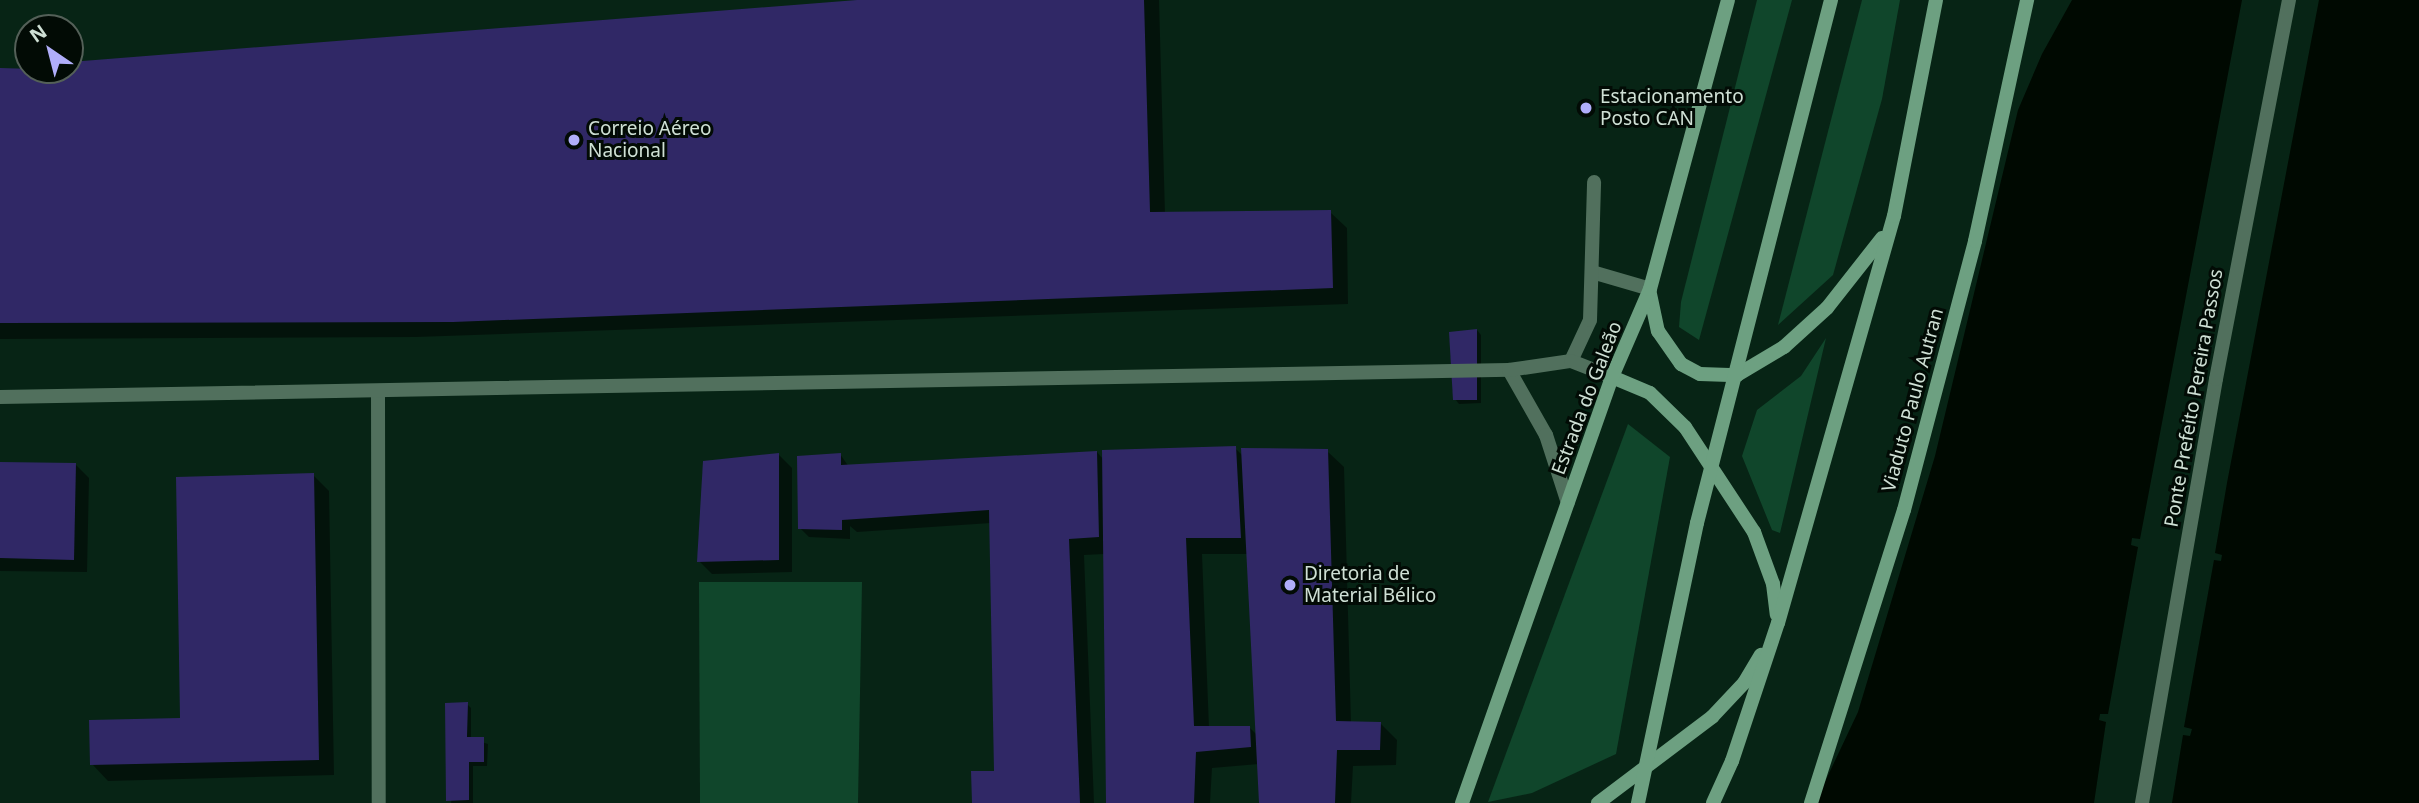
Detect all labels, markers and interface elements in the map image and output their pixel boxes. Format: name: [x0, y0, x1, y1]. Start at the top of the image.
north arrow: [14, 14, 84, 84]
text: N: [24, 18, 52, 49]
place label: Estacionamento Posto CAN: [1600, 86, 1744, 130]
marker: Estacionamento Posto CAN: [1578, 100, 1594, 116]
place label: Correio Aéreo Nacional: [588, 118, 711, 162]
marker: Correio Aéreo Nacional: [566, 132, 582, 148]
street label: Ponte Prefeito Pereira Passos: [2160, 267, 2228, 529]
street label: Viaduto Paulo Autran: [1877, 306, 1949, 494]
street label: Estrada do Galeão: [1547, 318, 1627, 478]
place label: Diretoria de Material Bélico: [1304, 563, 1436, 607]
marker: Diretoria de Material Bélico: [1282, 577, 1298, 593]

